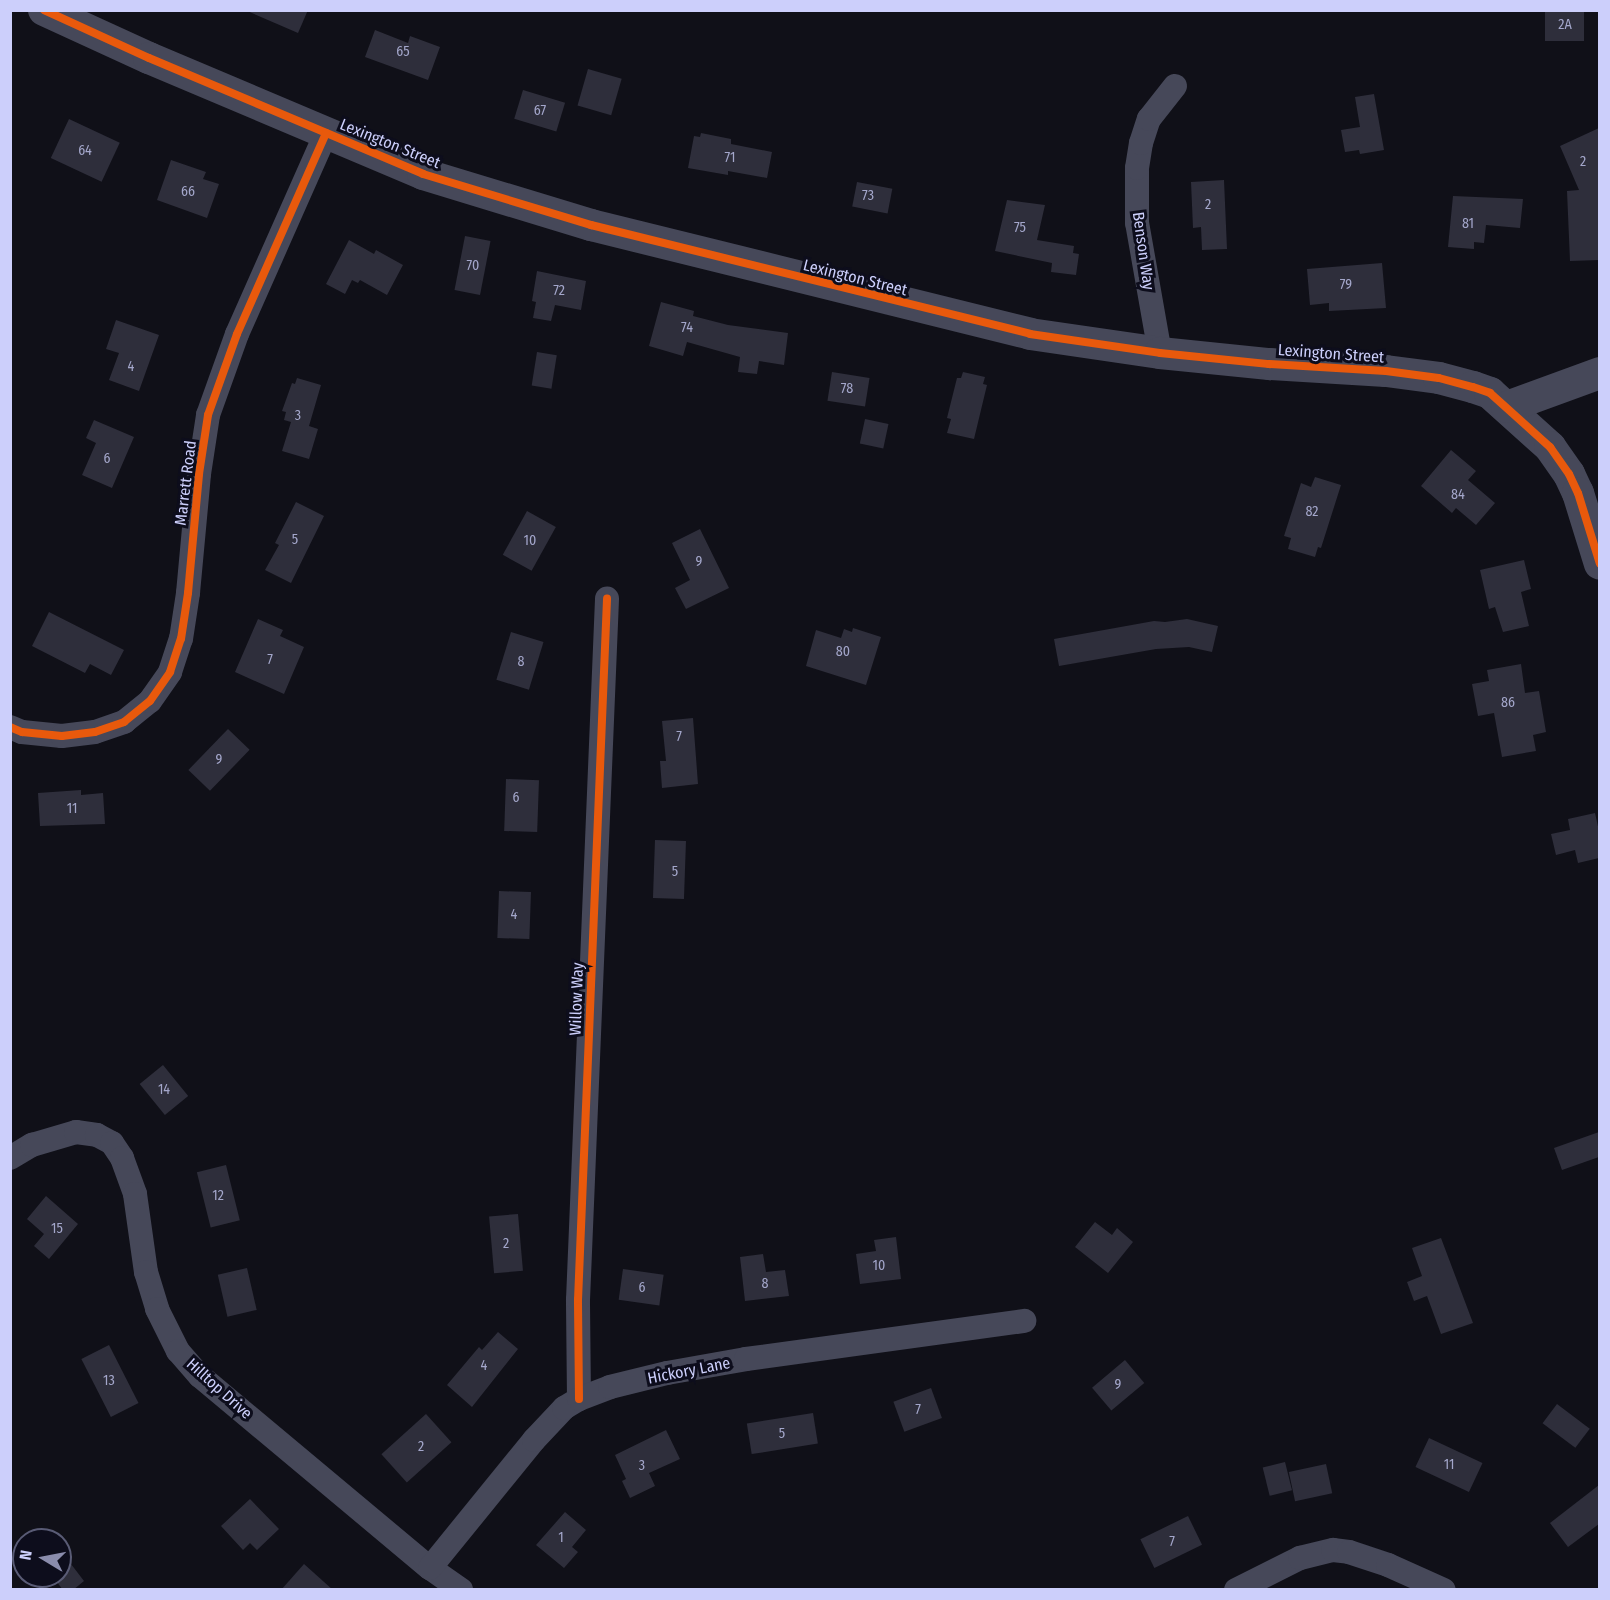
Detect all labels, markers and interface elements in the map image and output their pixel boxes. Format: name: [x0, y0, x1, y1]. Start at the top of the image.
house number: 2A: [1558, 17, 1572, 33]
house number: 65: [396, 44, 410, 60]
house number: 67: [534, 103, 546, 119]
street label: Lexington Street: [337, 115, 443, 173]
house number: 64: [78, 143, 92, 159]
house number: 71: [725, 150, 735, 166]
house number: 2: [1580, 154, 1586, 170]
house number: 66: [181, 184, 195, 200]
house number: 73: [862, 188, 874, 204]
house number: 2: [1205, 197, 1211, 213]
street label: Benson Way: [1128, 211, 1158, 291]
house number: 81: [1462, 216, 1474, 232]
house number: 75: [1014, 220, 1026, 236]
street label: Lexington Street: [801, 256, 909, 300]
house number: 70: [467, 258, 479, 274]
house number: 79: [1340, 277, 1352, 293]
house number: 72: [553, 283, 565, 299]
house number: 74: [681, 320, 693, 336]
street label: Lexington Street: [1277, 341, 1385, 367]
house number: 4: [128, 359, 134, 375]
house number: 78: [841, 381, 853, 397]
house number: 3: [295, 408, 301, 424]
street label: Marrett Road: [171, 440, 201, 526]
house number: 6: [104, 451, 110, 467]
house number: 84: [1451, 487, 1465, 503]
house number: 82: [1305, 504, 1319, 520]
house number: 5: [292, 532, 298, 548]
house number: 10: [524, 533, 536, 549]
house number: 9: [696, 554, 702, 570]
house number: 80: [836, 644, 850, 660]
house number: 7: [267, 652, 273, 668]
house number: 8: [518, 654, 524, 670]
house number: 86: [1501, 695, 1515, 711]
house number: 7: [676, 729, 682, 745]
house number: 9: [216, 752, 222, 768]
house number: 6: [513, 790, 519, 806]
house number: 11: [67, 801, 77, 817]
house number: 5: [672, 864, 678, 880]
house number: 4: [511, 907, 517, 923]
street label: Willow Way: [566, 962, 588, 1036]
house number: 14: [158, 1082, 170, 1098]
house number: 12: [212, 1188, 224, 1204]
house number: 15: [51, 1221, 63, 1237]
house number: 2: [503, 1236, 509, 1252]
house number: 10: [873, 1258, 885, 1274]
house number: 8: [762, 1276, 768, 1292]
house number: 6: [639, 1280, 645, 1296]
street label: Hickory Lane: [646, 1354, 732, 1388]
street label: Hilltop Drive: [182, 1355, 256, 1423]
house number: 4: [481, 1358, 487, 1374]
house number: 13: [103, 1373, 115, 1389]
house number: 9: [1115, 1377, 1121, 1393]
house number: 7: [915, 1402, 921, 1418]
house number: 5: [779, 1426, 785, 1442]
house number: 2: [418, 1439, 424, 1455]
house number: 11: [1444, 1457, 1454, 1473]
house number: 3: [639, 1458, 645, 1474]
north arrow: [12, 1528, 72, 1588]
house number: 1: [558, 1530, 564, 1546]
house number: 7: [1169, 1534, 1175, 1550]
text: N: [16, 1549, 36, 1562]

